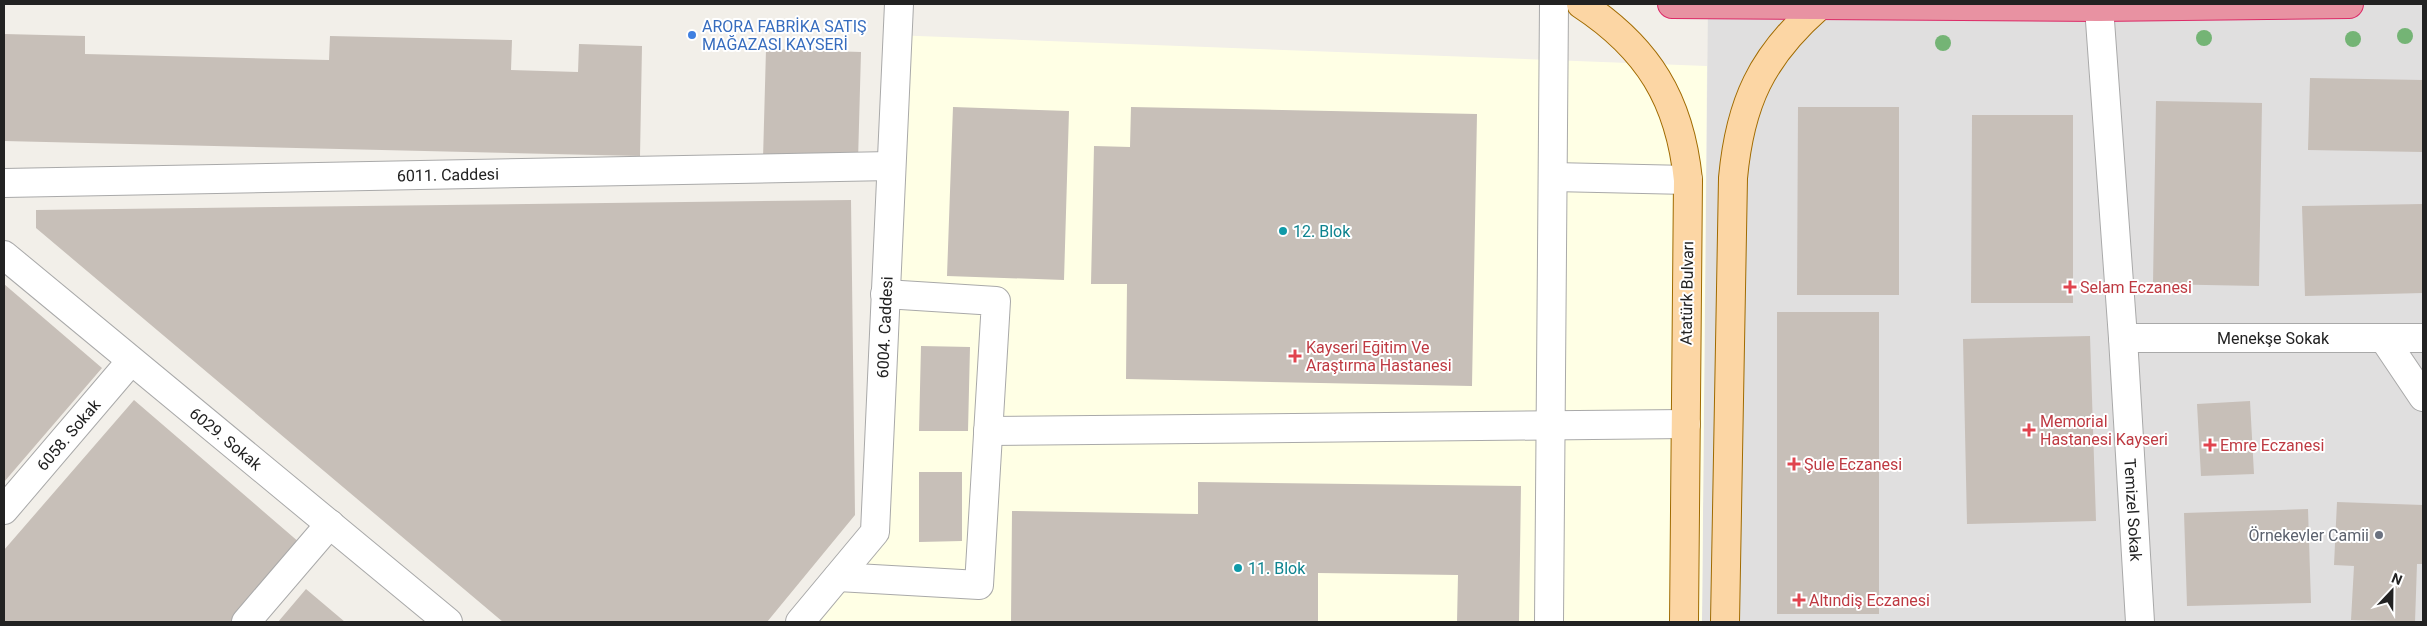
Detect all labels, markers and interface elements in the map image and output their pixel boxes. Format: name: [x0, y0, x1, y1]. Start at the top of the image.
place label: ARORA FABRİKA SATIŞ MAĞAZASI KAYSERİ: [702, 17, 866, 54]
marker: ARORA FABRİKA SATIŞ MAĞAZASI KAYSERİ: [686, 29, 698, 41]
street label: 6011. Caddesi: [397, 164, 499, 185]
place label: 12. Blok: [1293, 222, 1351, 241]
marker: 12. Blok: [1277, 225, 1289, 237]
street label: Atatürk Bulvarı: [1677, 241, 1697, 345]
street label: 6004. Caddesi: [872, 276, 896, 379]
place label: Selam Eczanesi: [2080, 278, 2192, 297]
marker: Selam Eczanesi: [2064, 281, 2076, 293]
street label: Menekşe Sokak: [2217, 329, 2330, 348]
place label: Kayseri Eğitim Ve Araştırma Hastanesi: [1306, 338, 1452, 375]
marker: Kayseri Eğitim Ve Araştırma Hastanesi: [1288, 349, 1302, 363]
street label: 6058. Sokak: [33, 394, 104, 474]
street label: 6029. Sokak: [186, 403, 267, 474]
place label: Memorial Hastanesi Kayseri: [2040, 412, 2168, 449]
marker: Memorial Hastanesi Kayseri: [2022, 423, 2036, 437]
place label: Emre Eczanesi: [2220, 436, 2324, 455]
marker: Emre Eczanesi: [2204, 439, 2216, 451]
place label: Şule Eczanesi: [1804, 455, 1902, 474]
marker: Şule Eczanesi: [1788, 458, 1800, 470]
street label: Temizel Sokak: [2121, 458, 2146, 563]
place label: Örnekevler Camii: [2248, 526, 2369, 545]
marker: Örnekevler Camii: [2373, 529, 2385, 541]
place label: 11. Blok: [1248, 559, 1306, 578]
marker: 11. Blok: [1232, 562, 1244, 574]
north arrow: [2367, 566, 2417, 616]
text: N: [2389, 570, 2404, 588]
place label: Altındiş Eczanesi: [1809, 591, 1930, 610]
marker: Altındiş Eczanesi: [1793, 594, 1805, 606]

